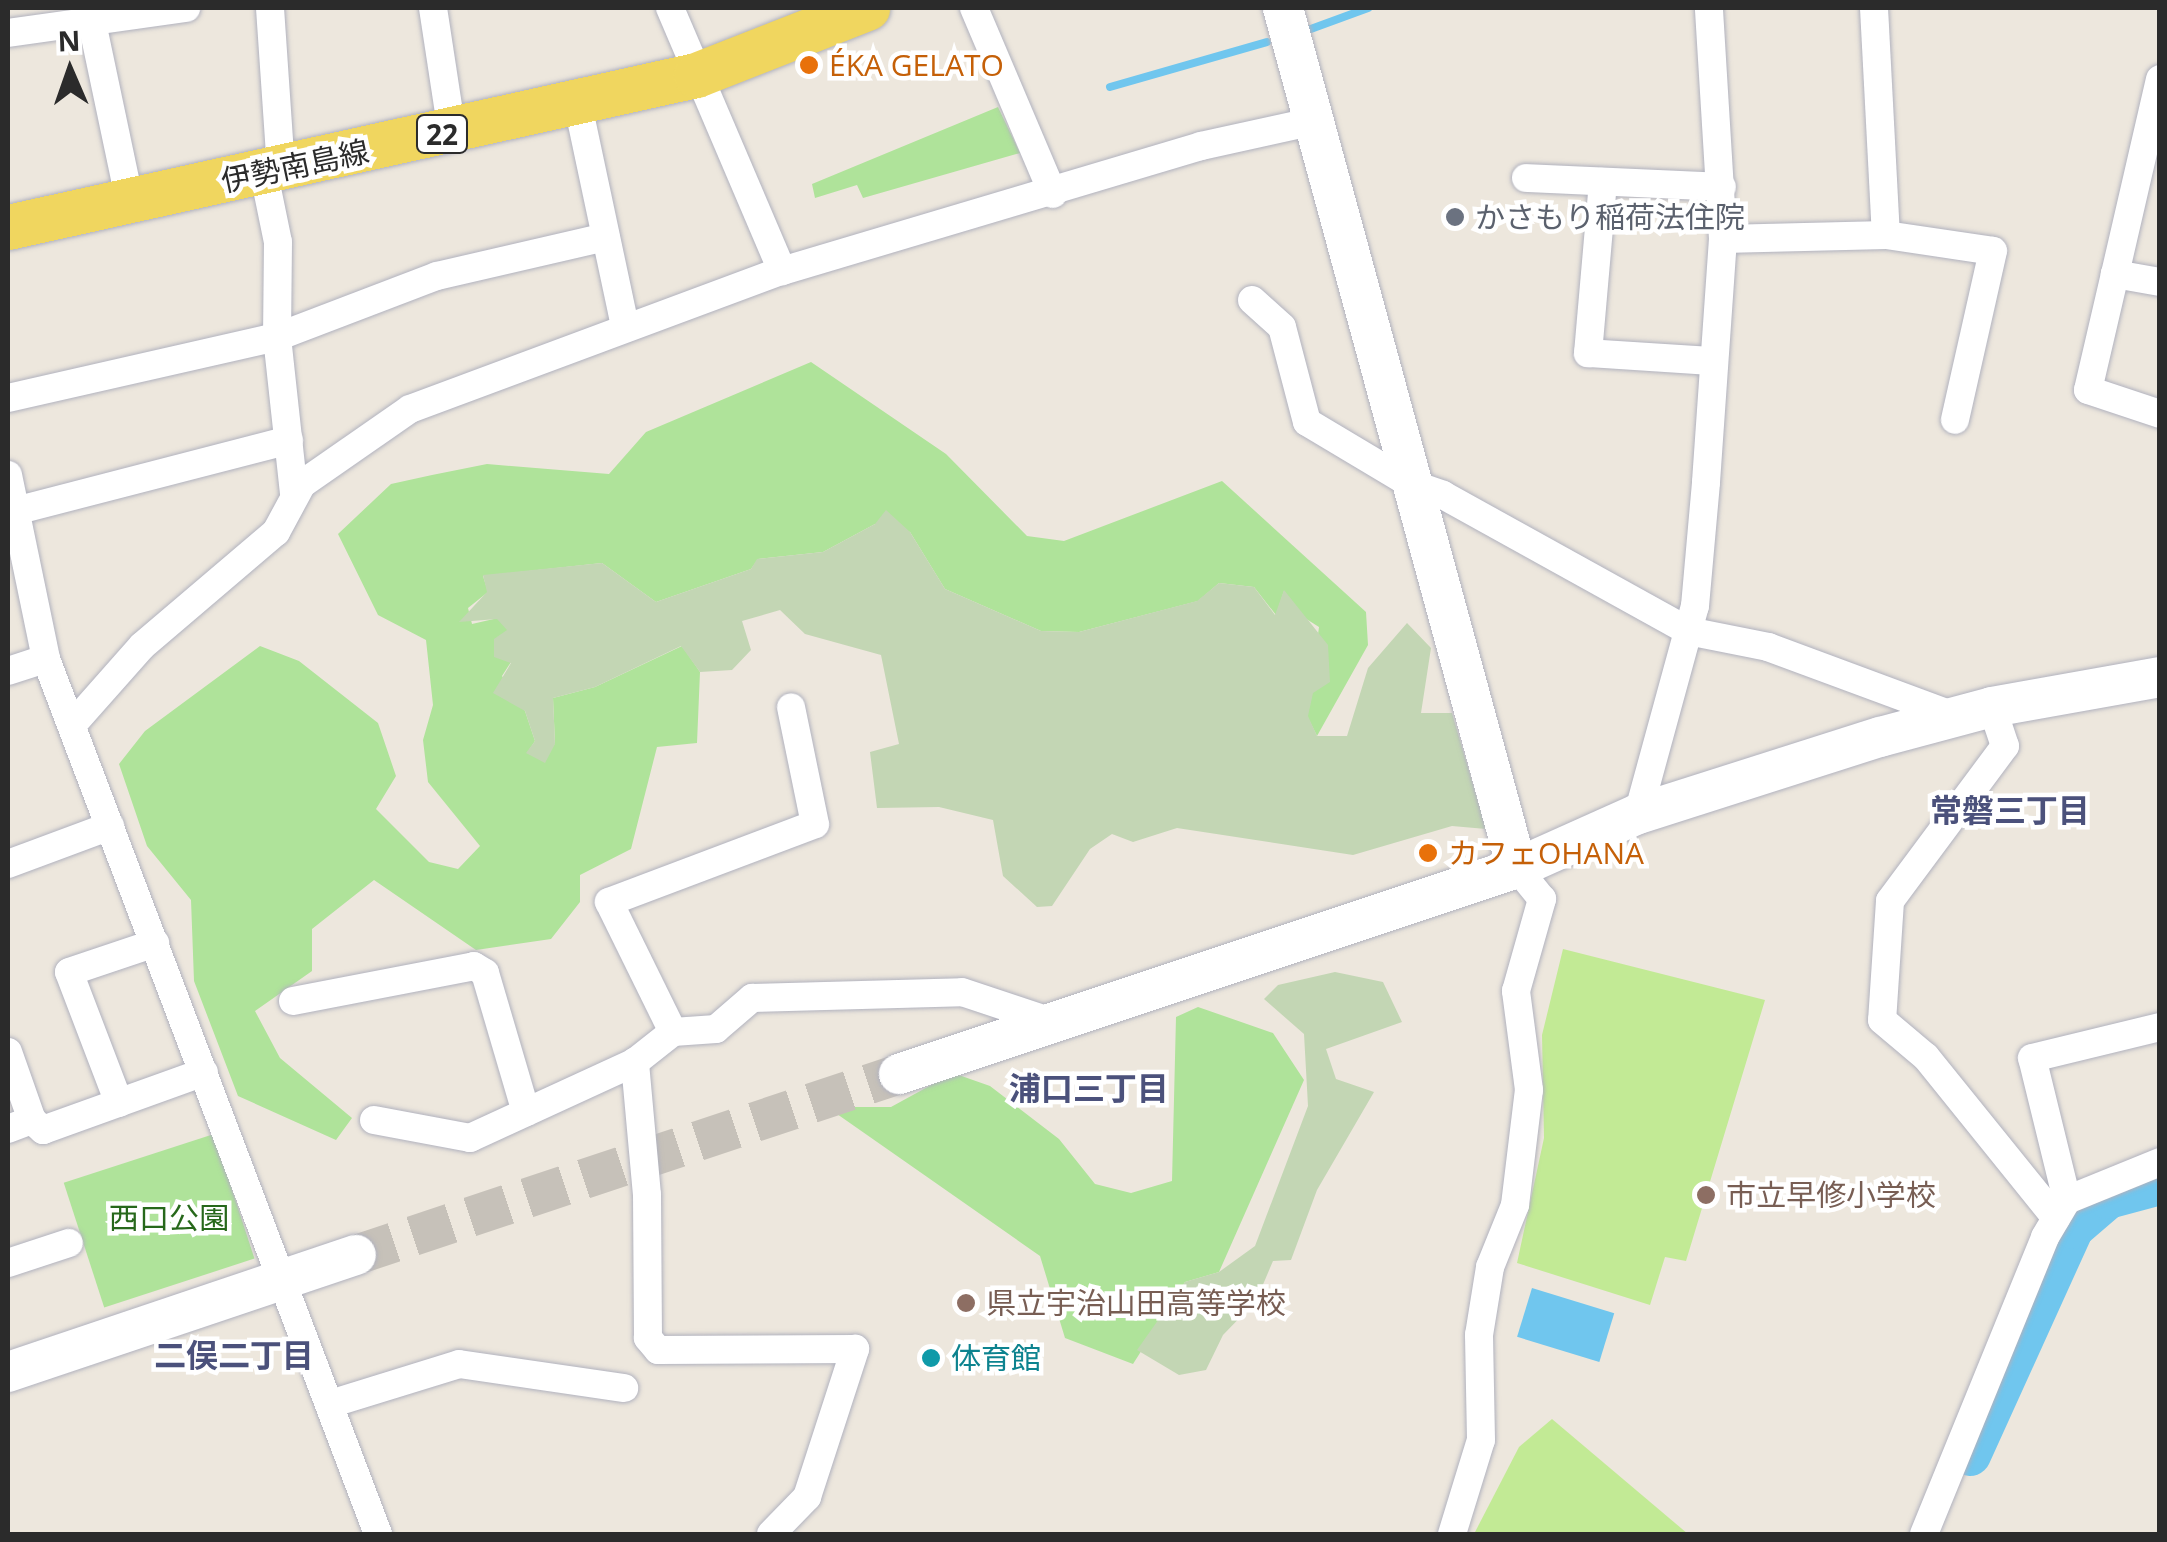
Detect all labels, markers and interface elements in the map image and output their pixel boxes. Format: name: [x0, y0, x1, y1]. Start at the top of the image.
north arrow: [20, 20, 120, 120]
text: N: [57, 21, 81, 59]
place label: ÉKA GELATO: [829, 47, 1004, 83]
marker: ÉKA GELATO: [798, 54, 820, 76]
road number: 22: [414, 111, 470, 157]
street label: 伊勢南島線: [218, 133, 372, 199]
place label: かさもり稲荷法住院: [1475, 199, 1745, 235]
marker: かさもり稲荷法住院: [1444, 206, 1466, 228]
district label: 常磐三丁目: [1930, 791, 2090, 829]
place label: カフェOHANA: [1448, 835, 1644, 871]
marker: カフェOHANA: [1417, 842, 1439, 864]
district label: 浦口三丁目: [1009, 1069, 1169, 1107]
place label: 市立早修小学校: [1726, 1177, 1936, 1213]
marker: 市立早修小学校: [1695, 1184, 1717, 1206]
park label: 西口公園: [109, 1200, 229, 1236]
place label: 県立宇治山田高等学校: [986, 1285, 1286, 1321]
marker: 県立宇治山田高等学校: [955, 1292, 977, 1314]
district label: 二俣二丁目: [154, 1336, 314, 1374]
place label: 体育館: [951, 1340, 1041, 1376]
marker: 体育館: [920, 1347, 942, 1369]

